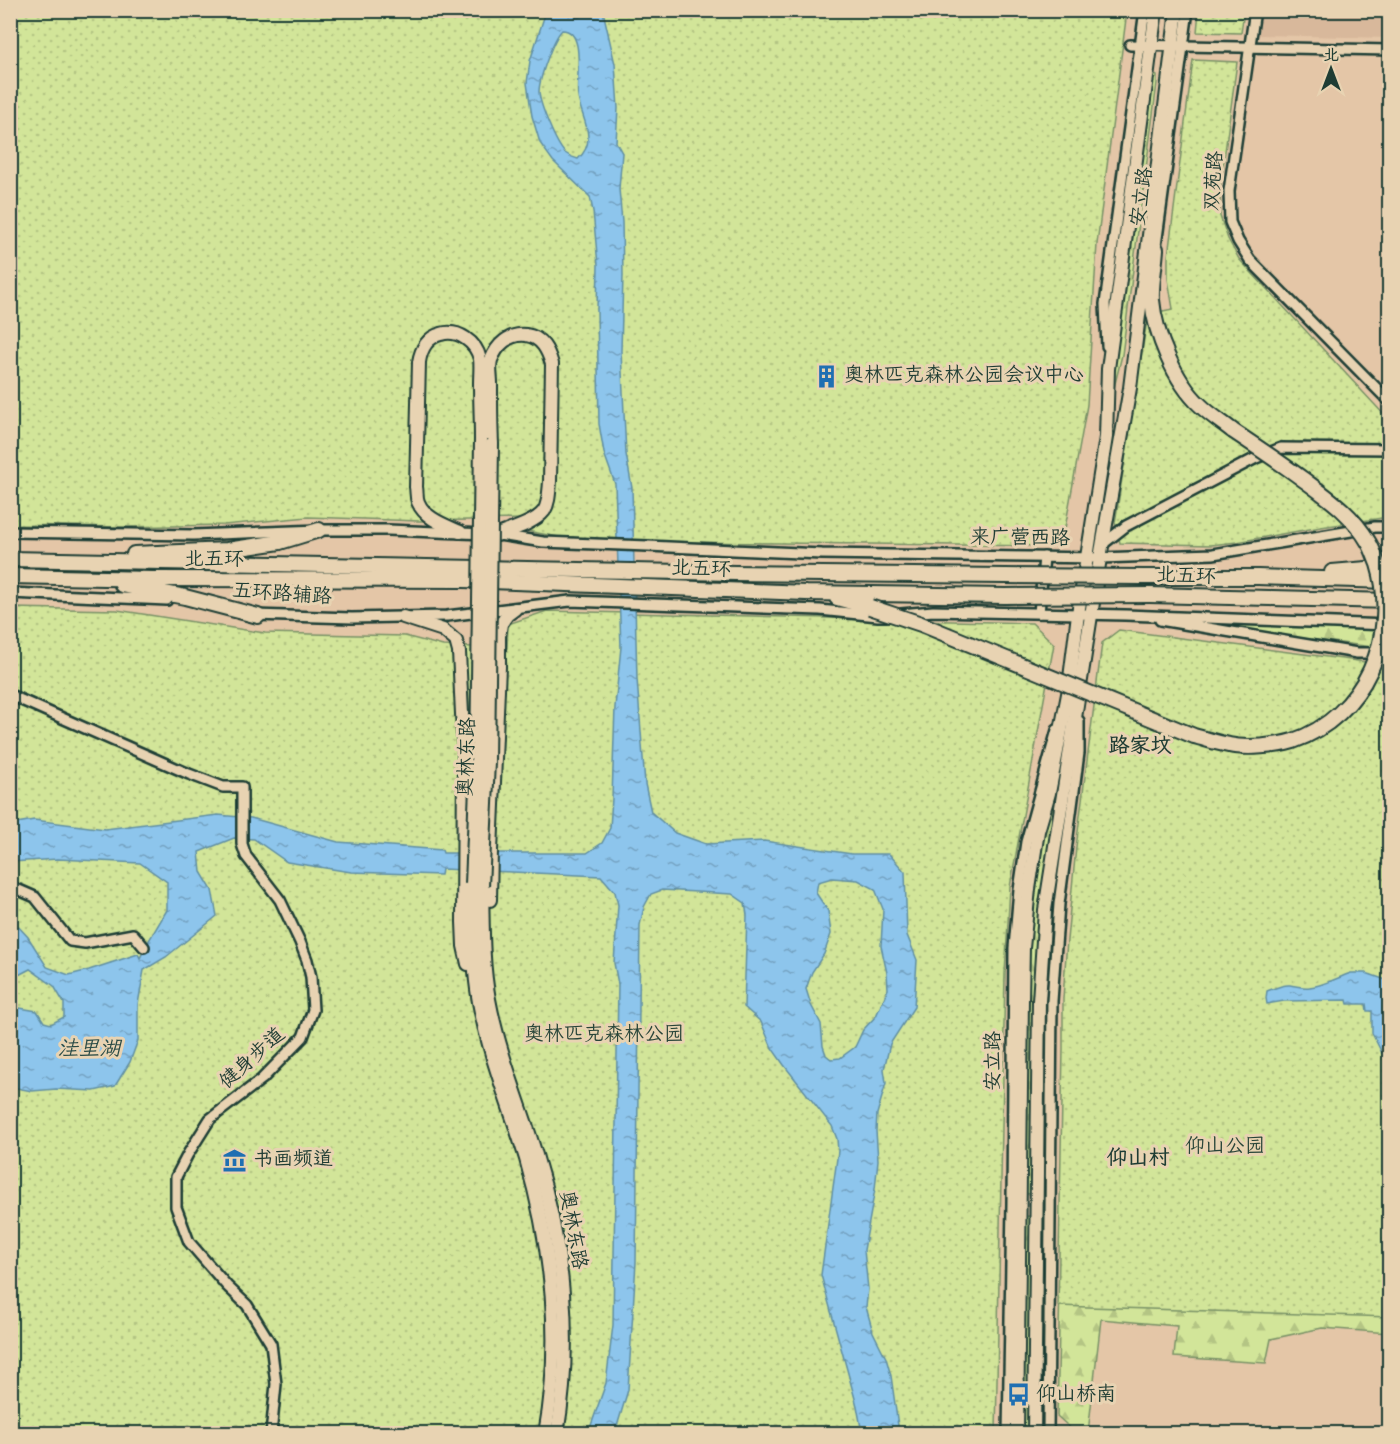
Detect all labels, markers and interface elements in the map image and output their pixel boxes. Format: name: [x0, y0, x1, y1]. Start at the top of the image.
north arrow: [1301, 39, 1361, 99]
text: 北: [1323, 44, 1339, 68]
street label: 双苑路: [1198, 149, 1232, 212]
street label: 安立路: [1124, 164, 1162, 229]
place label: 奥林匹克森林公园会议中心: [844, 362, 1084, 391]
building icon: 奥林匹克森林公园会议中心: [813, 363, 839, 389]
street label: 来广营西路: [970, 524, 1071, 554]
street label: 北五环: [184, 546, 244, 575]
street label: 北五环: [671, 554, 731, 586]
street label: 北五环: [1156, 561, 1216, 593]
street label: 五环路辅路: [231, 577, 334, 613]
street label: 奥林东路: [452, 716, 484, 797]
district label: 路家坟: [1109, 732, 1172, 762]
street label: 健身步道: [214, 1021, 292, 1097]
park label: 奥林匹克森林公园: [524, 1021, 684, 1050]
street label: 安立路: [980, 1030, 1009, 1091]
water label: 洼里湖: [58, 1035, 122, 1065]
park label: 仰山公园: [1185, 1133, 1265, 1162]
district label: 仰山村: [1107, 1144, 1170, 1174]
place label: 书画频道: [253, 1146, 333, 1175]
museum icon: 书画频道: [222, 1147, 248, 1173]
street label: 奥林东路: [551, 1188, 593, 1273]
place label: 仰山桥南: [1036, 1381, 1116, 1410]
bus stop icon: 仰山桥南: [1005, 1382, 1031, 1408]

